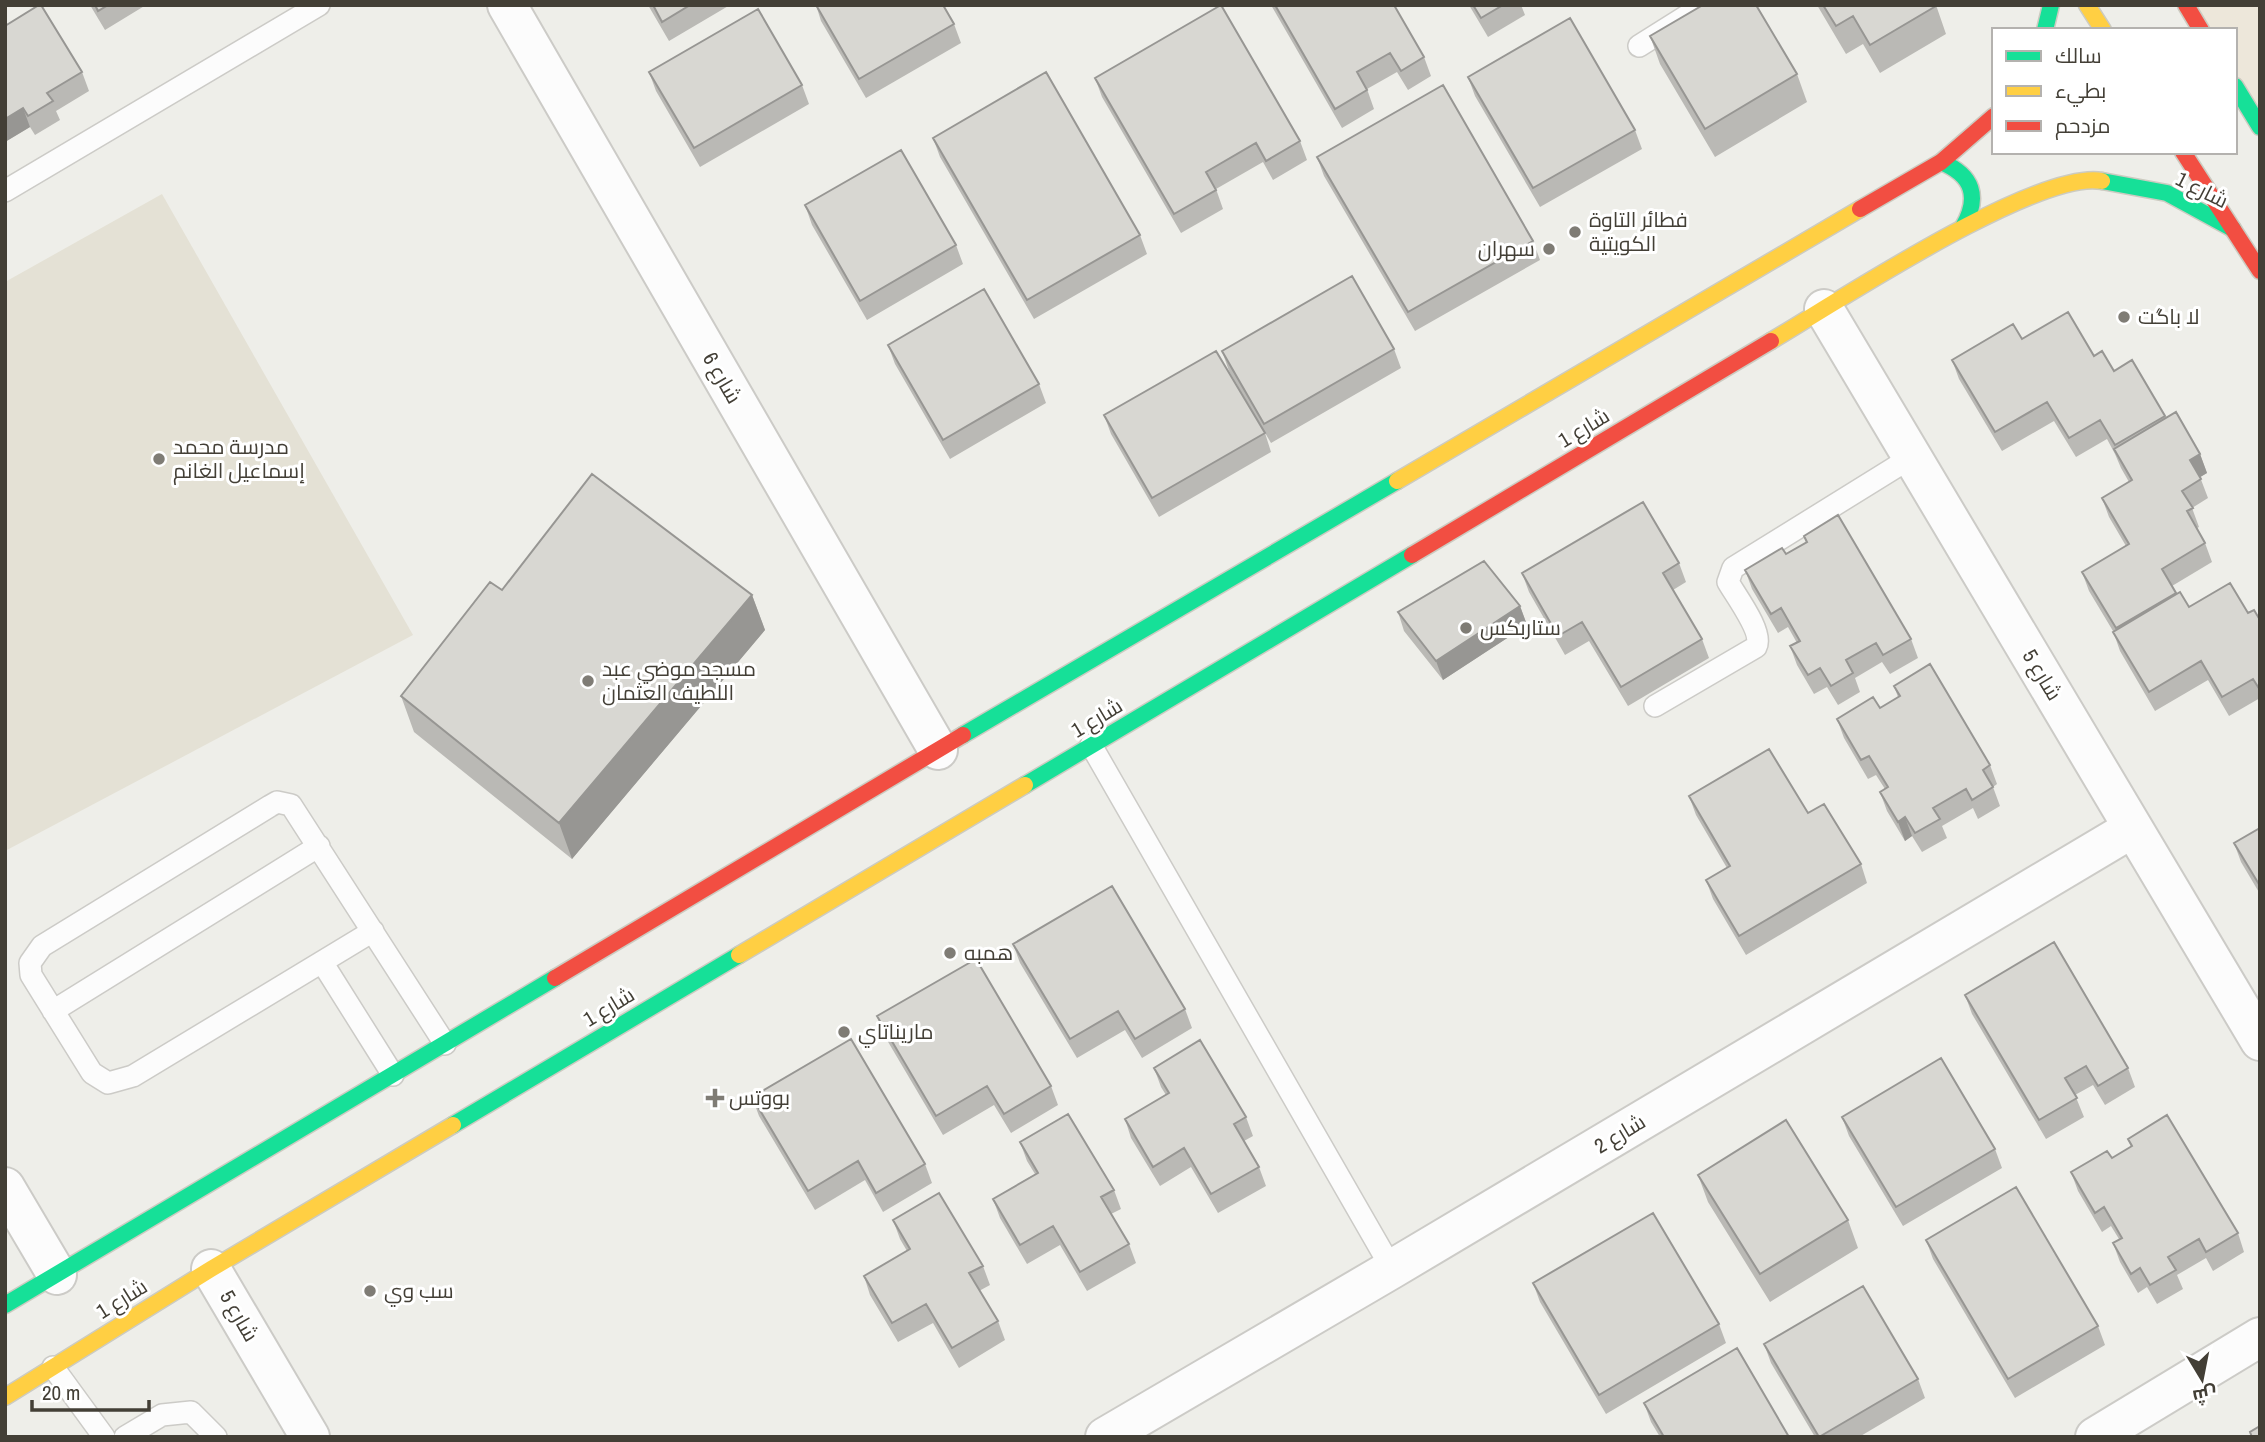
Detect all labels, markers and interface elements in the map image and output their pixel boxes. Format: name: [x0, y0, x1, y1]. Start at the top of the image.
legend: [1992, 28, 2237, 154]
text: سالك: [2055, 41, 2102, 70]
text: بطيء: [2055, 76, 2106, 107]
text: مزدحم: [2055, 111, 2110, 140]
street label: شارع 1: [2171, 164, 2233, 215]
place label: فطائر التاوة الكويتية: [1589, 205, 1688, 258]
marker: فطائر التاوة الكويتية: [1567, 224, 1583, 240]
place label: سهران: [1478, 234, 1535, 263]
marker: سهران: [1541, 241, 1557, 257]
place label: لا باگت: [2138, 302, 2199, 331]
marker: لا باگت: [2116, 309, 2132, 325]
street label: شارع 6: [696, 347, 749, 409]
street label: شارع 1: [1553, 401, 1615, 454]
place label: مدرسة محمد إسماعيل الغانم: [173, 432, 305, 485]
marker: مدرسة محمد إسماعيل الغانم: [151, 451, 167, 467]
place label: ستاربكس: [1480, 613, 1561, 642]
marker: ستاربكس: [1458, 620, 1474, 636]
street label: شارع 5: [2016, 644, 2069, 706]
place label: مسجد موضي عبد اللطيف العثمان: [602, 654, 756, 707]
marker: مسجد موضي عبد اللطيف العثمان: [580, 673, 596, 689]
street label: شارع 1: [1066, 691, 1128, 744]
place label: همبه: [964, 938, 1013, 967]
marker: همبه: [942, 945, 958, 961]
street label: شارع 1: [578, 980, 640, 1033]
place label: ماريناتاي: [858, 1017, 933, 1048]
marker: ماريناتاي: [836, 1024, 852, 1040]
place label: بووتس: [729, 1083, 790, 1112]
marker: بووتس: [707, 1090, 723, 1106]
street label: شارع 2: [1589, 1107, 1651, 1160]
street label: شارع 1: [91, 1272, 153, 1325]
place label: سب وي: [384, 1276, 454, 1307]
marker: سب وي: [362, 1283, 378, 1299]
street label: شارع 5: [213, 1285, 266, 1347]
north arrow: [2167, 1344, 2237, 1414]
scale bar: [32, 1368, 149, 1412]
text: 20 m: [42, 1378, 80, 1407]
text: ش: [2191, 1381, 2219, 1411]

